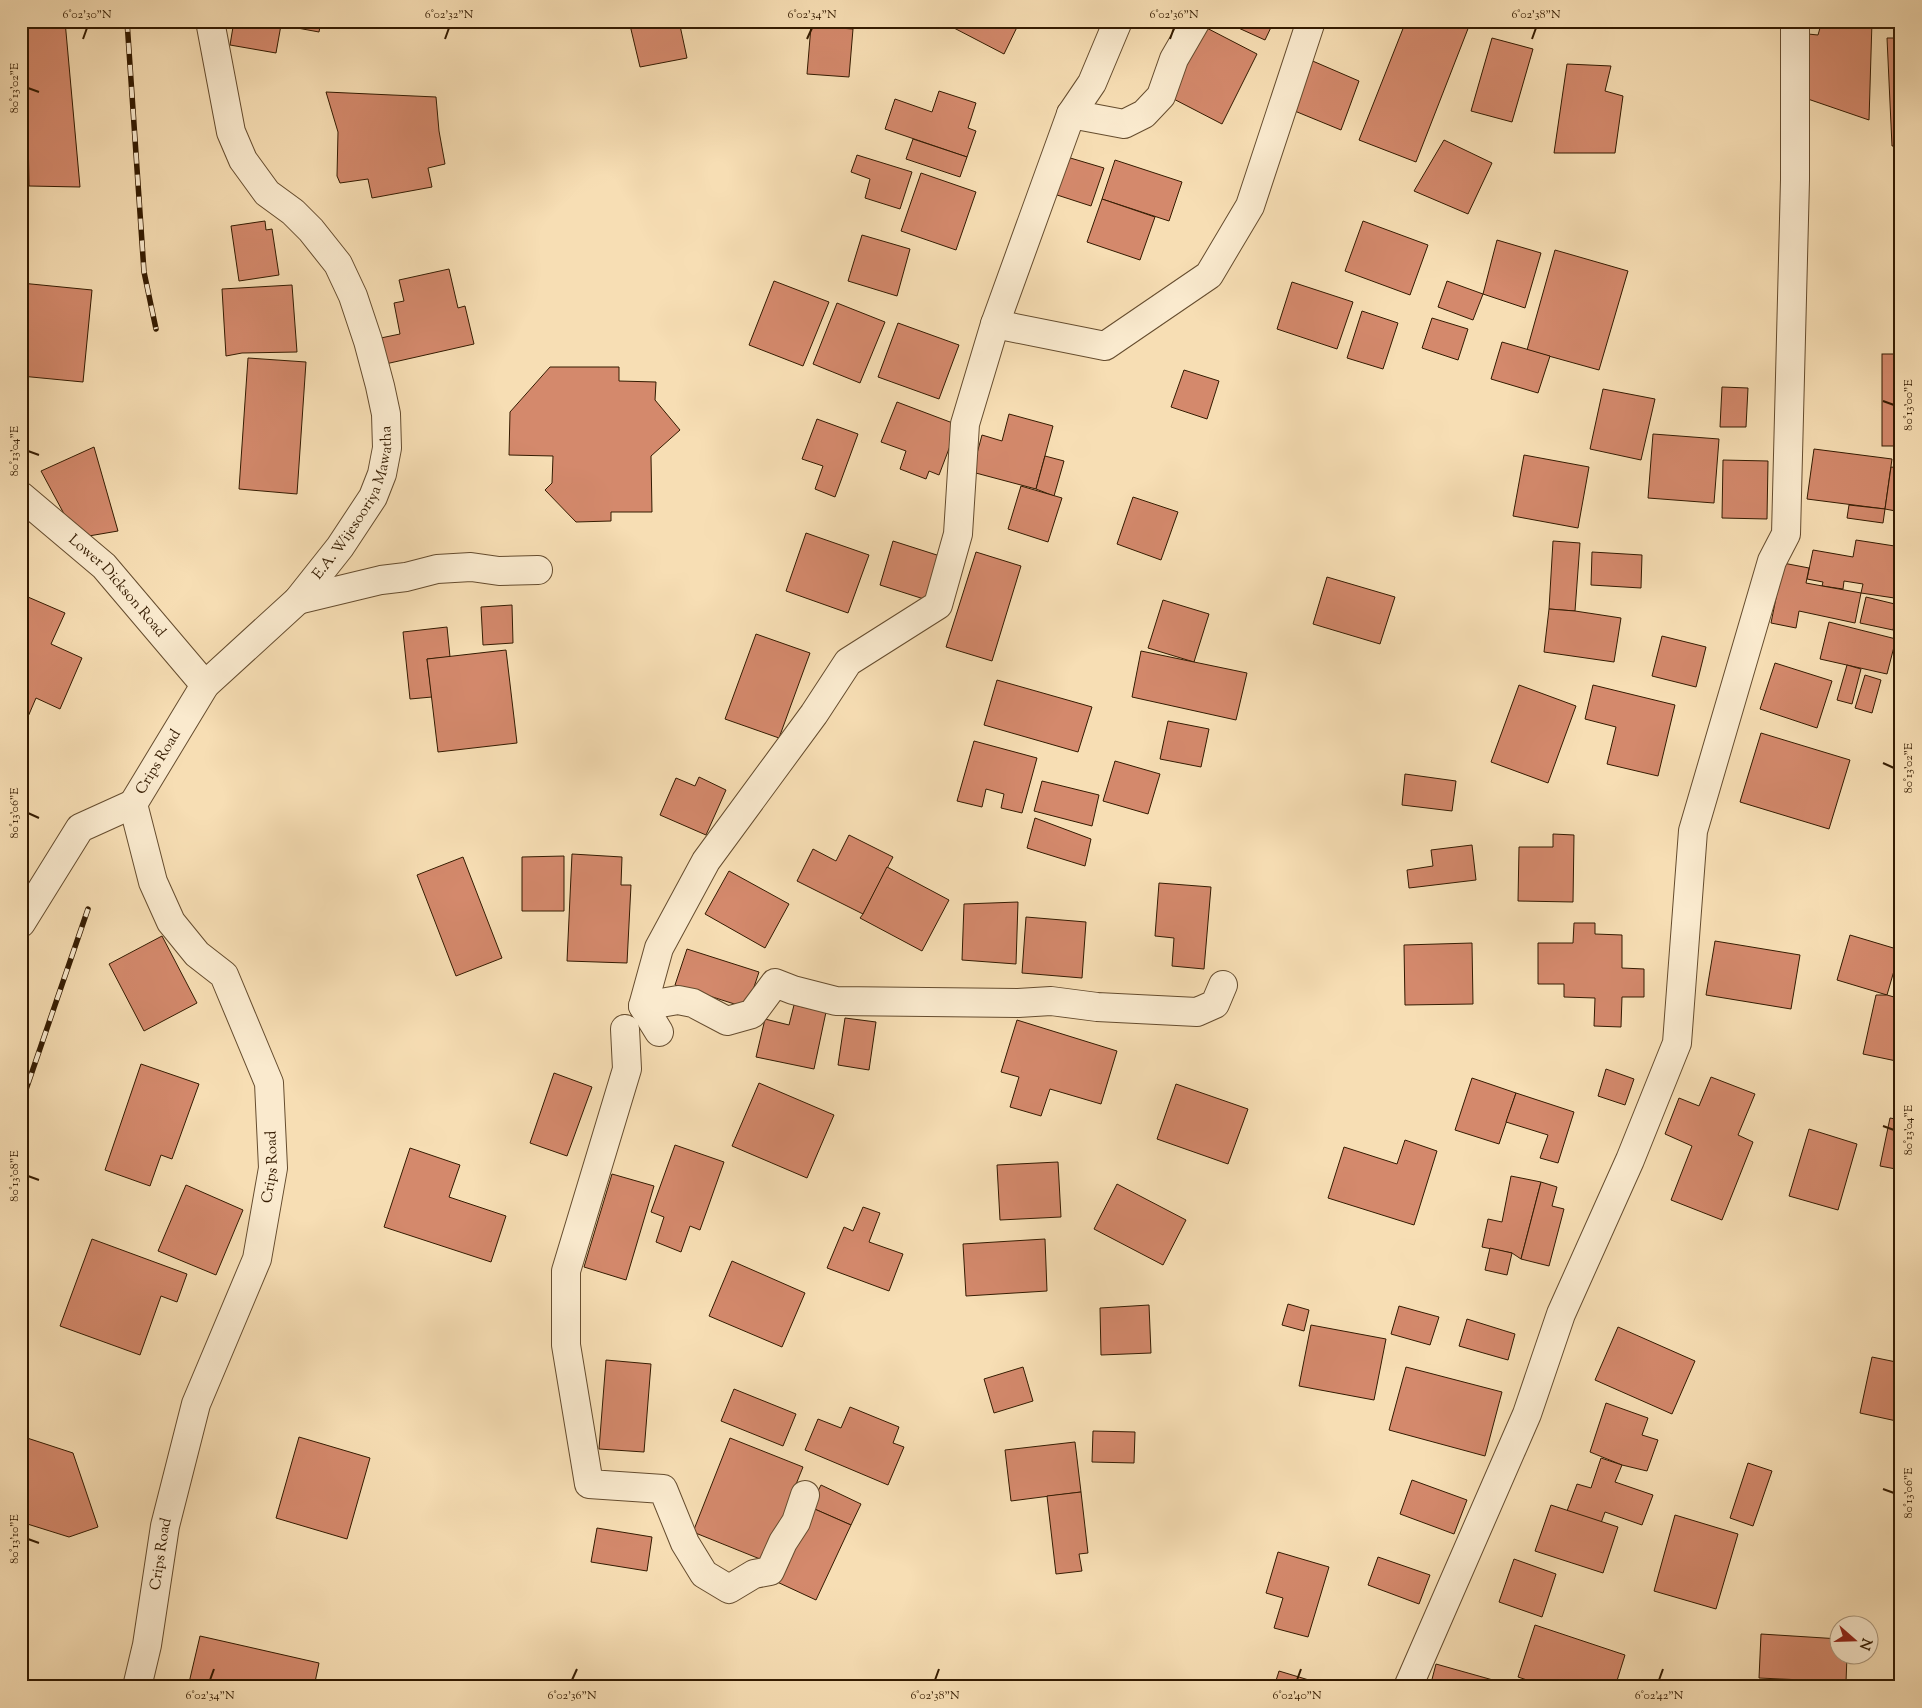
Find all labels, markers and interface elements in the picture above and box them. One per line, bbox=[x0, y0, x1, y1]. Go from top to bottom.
text: 6°02'30"N bbox=[62, 6, 112, 24]
text: 6°02'32"N bbox=[425, 6, 474, 24]
text: 6°02'34"N bbox=[787, 6, 837, 24]
text: 6°02'36"N bbox=[1149, 6, 1199, 24]
text: 6°02'38"N bbox=[1511, 6, 1561, 24]
text: 80°13'02"E bbox=[6, 62, 24, 113]
text: 80°13'00"E bbox=[1900, 379, 1918, 431]
text: 80°13'04"E bbox=[6, 425, 24, 476]
street label: E.A. Wijesooriya Mawatha bbox=[308, 425, 398, 584]
street label: Lower Dickson Road bbox=[64, 530, 171, 642]
street label: Crips Road bbox=[130, 725, 186, 799]
text: 80°13'02"E bbox=[1900, 742, 1918, 793]
text: 80°13'06"E bbox=[6, 787, 24, 839]
text: 80°13'04"E bbox=[1900, 1104, 1918, 1155]
street label: Crips Road bbox=[256, 1130, 283, 1205]
text: 80°13'08"E bbox=[6, 1150, 24, 1202]
text: 80°13'06"E bbox=[1900, 1467, 1918, 1519]
text: 80°13'10"E bbox=[6, 1513, 24, 1564]
street label: Crips Road bbox=[145, 1515, 177, 1592]
north arrow bbox=[1830, 1616, 1880, 1666]
text: N bbox=[1853, 1635, 1876, 1652]
text: 6°02'34"N bbox=[185, 1687, 235, 1705]
text: 6°02'36"N bbox=[547, 1687, 597, 1705]
text: 6°02'38"N bbox=[910, 1687, 960, 1705]
text: 6°02'40"N bbox=[1272, 1687, 1322, 1705]
text: 6°02'42"N bbox=[1635, 1687, 1684, 1705]

